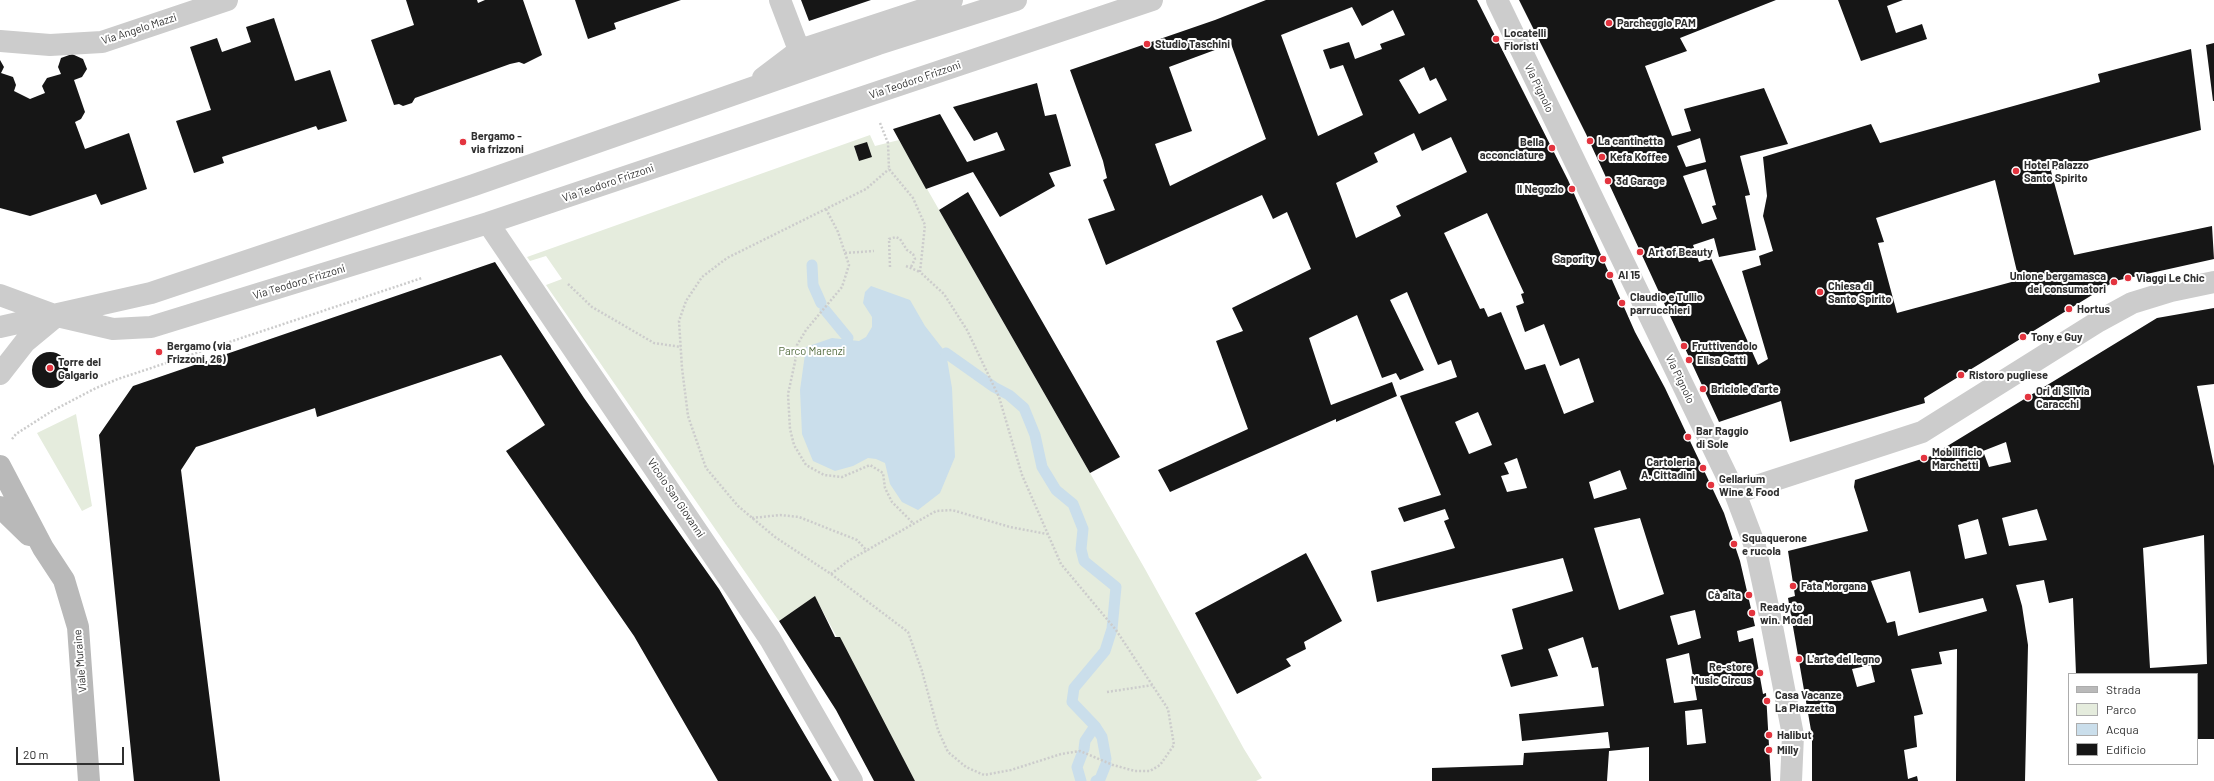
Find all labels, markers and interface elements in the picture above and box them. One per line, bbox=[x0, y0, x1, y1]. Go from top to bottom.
street label: Via Angelo Mazzi bbox=[100, 11, 178, 47]
place label: Parcheggio PAM bbox=[1617, 16, 1696, 30]
marker: Parcheggio PAM bbox=[1604, 18, 1614, 28]
place label: Locatelli Fioristi bbox=[1504, 26, 1546, 52]
marker: Locatelli Fioristi bbox=[1491, 34, 1501, 44]
place label: Studio Taschini bbox=[1155, 37, 1230, 51]
marker: Studio Taschini bbox=[1142, 39, 1152, 49]
street label: Via Teodoro Frizzoni bbox=[867, 58, 963, 102]
street label: Via Pignolo bbox=[1522, 61, 1556, 115]
place label: Bergamo - via frizzoni bbox=[471, 129, 524, 155]
place label: La cantinetta bbox=[1598, 134, 1663, 148]
place label: Bella acconciature bbox=[1480, 135, 1544, 161]
marker: La cantinetta bbox=[1585, 136, 1595, 146]
marker: Bergamo - via frizzoni bbox=[458, 137, 468, 147]
marker: Bella acconciature bbox=[1547, 143, 1557, 153]
place label: Kefa Koffee bbox=[1610, 150, 1667, 164]
marker: Kefa Koffee bbox=[1597, 152, 1607, 162]
place label: Hotel Palazzo Santo Spirito bbox=[2024, 158, 2089, 184]
street label: Via Teodoro Frizzoni bbox=[560, 161, 656, 205]
marker: Hotel Palazzo Santo Spirito bbox=[2011, 166, 2021, 176]
place label: 3d Garage bbox=[1616, 174, 1665, 188]
marker: 3d Garage bbox=[1603, 176, 1613, 186]
place label: Il Negozio bbox=[1517, 182, 1564, 196]
marker: Il Negozio bbox=[1567, 184, 1577, 194]
place label: Art of Beauty bbox=[1648, 245, 1713, 259]
marker: Art of Beauty bbox=[1635, 247, 1645, 257]
place label: Sapority bbox=[1554, 252, 1595, 266]
marker: Sapority bbox=[1598, 254, 1608, 264]
street label: Via Teodoro Frizzoni bbox=[251, 262, 347, 302]
place label: Al 15 bbox=[1618, 268, 1640, 282]
place label: Unione bergamasca dei consumatori bbox=[2010, 269, 2106, 295]
marker: Al 15 bbox=[1605, 270, 1615, 280]
place label: Viaggi Le Chic bbox=[2136, 271, 2205, 285]
marker: Viaggi Le Chic bbox=[2123, 273, 2133, 283]
marker: Unione bergamasca dei consumatori bbox=[2109, 277, 2119, 287]
place label: Chiesa di Santo Spirito bbox=[1828, 279, 1892, 305]
marker: Chiesa di Santo Spirito bbox=[1815, 287, 1825, 297]
place label: Claudio e Tullio parrucchieri bbox=[1630, 290, 1703, 316]
marker: Claudio e Tullio parrucchieri bbox=[1617, 298, 1627, 308]
place label: Hortus bbox=[2077, 302, 2110, 316]
marker: Hortus bbox=[2064, 304, 2074, 314]
place label: Tony e Guy bbox=[2031, 330, 2083, 344]
marker: Tony e Guy bbox=[2018, 332, 2028, 342]
place label: Bergamo (via Frizzoni, 26) bbox=[167, 339, 231, 365]
place label: Fruttivendolo bbox=[1692, 339, 1758, 353]
marker: Fruttivendolo bbox=[1679, 341, 1689, 351]
park label: Parco Marenzi bbox=[779, 344, 845, 358]
marker: Bergamo (via Frizzoni, 26) bbox=[154, 347, 164, 357]
street label: Via Pignolo bbox=[1663, 352, 1697, 406]
place label: Elisa Gatti bbox=[1697, 353, 1746, 367]
place label: Torre del Galgario bbox=[58, 355, 101, 381]
marker: Elisa Gatti bbox=[1684, 355, 1694, 365]
marker: Torre del Galgario bbox=[45, 363, 55, 373]
place label: Ristoro pugliese bbox=[1969, 368, 2048, 382]
marker: Ristoro pugliese bbox=[1956, 370, 1966, 380]
place label: Briciole d'arte bbox=[1711, 382, 1779, 396]
marker: Briciole d'arte bbox=[1698, 384, 1708, 394]
place label: Ori di Silvia Caracchi bbox=[2036, 384, 2090, 410]
marker: Ori di Silvia Caracchi bbox=[2023, 392, 2033, 402]
place label: Bar Raggio di Sole bbox=[1696, 424, 1749, 450]
marker: Bar Raggio di Sole bbox=[1683, 432, 1693, 442]
place label: Mobilificio Marchetti bbox=[1932, 445, 1982, 471]
marker: Mobilificio Marchetti bbox=[1919, 453, 1929, 463]
place label: Cartoleria A. Cittadini bbox=[1641, 455, 1695, 481]
street label: Vicolo San Giovanni bbox=[645, 456, 707, 540]
marker: Cartoleria A. Cittadini bbox=[1698, 463, 1708, 473]
place label: Gellarium Wine & Food bbox=[1719, 472, 1780, 498]
marker: Gellarium Wine & Food bbox=[1706, 480, 1716, 490]
place label: Squaquerone e rucola bbox=[1742, 531, 1807, 557]
marker: Squaquerone e rucola bbox=[1729, 539, 1739, 549]
place label: Fata Morgana bbox=[1801, 579, 1866, 593]
marker: Fata Morgana bbox=[1788, 581, 1798, 591]
place label: Cà alta bbox=[1708, 588, 1741, 602]
marker: Cà alta bbox=[1744, 590, 1754, 600]
place label: Ready to win. Model bbox=[1760, 600, 1811, 626]
marker: Ready to win. Model bbox=[1747, 608, 1757, 618]
street label: Viale Muraine bbox=[71, 629, 89, 693]
place label: L'arte del legno bbox=[1807, 652, 1880, 666]
marker: L'arte del legno bbox=[1794, 654, 1804, 664]
place label: Re-store Music Circus bbox=[1691, 660, 1752, 686]
marker: Re-store Music Circus bbox=[1755, 668, 1765, 678]
legend bbox=[2068, 673, 2198, 765]
text: Strada bbox=[2106, 682, 2141, 696]
place label: Casa Vacanze La Piazzetta bbox=[1775, 688, 1842, 714]
marker: Casa Vacanze La Piazzetta bbox=[1762, 696, 1772, 706]
text: Parco bbox=[2106, 702, 2136, 716]
text: Acqua bbox=[2106, 722, 2139, 736]
place label: Halibut bbox=[1777, 728, 1812, 742]
marker: Halibut bbox=[1764, 730, 1774, 740]
scale bar bbox=[18, 739, 126, 765]
text: Edificio bbox=[2106, 742, 2146, 756]
place label: Milly bbox=[1777, 743, 1799, 757]
marker: Milly bbox=[1764, 745, 1774, 755]
text: 20 m bbox=[23, 747, 49, 761]

